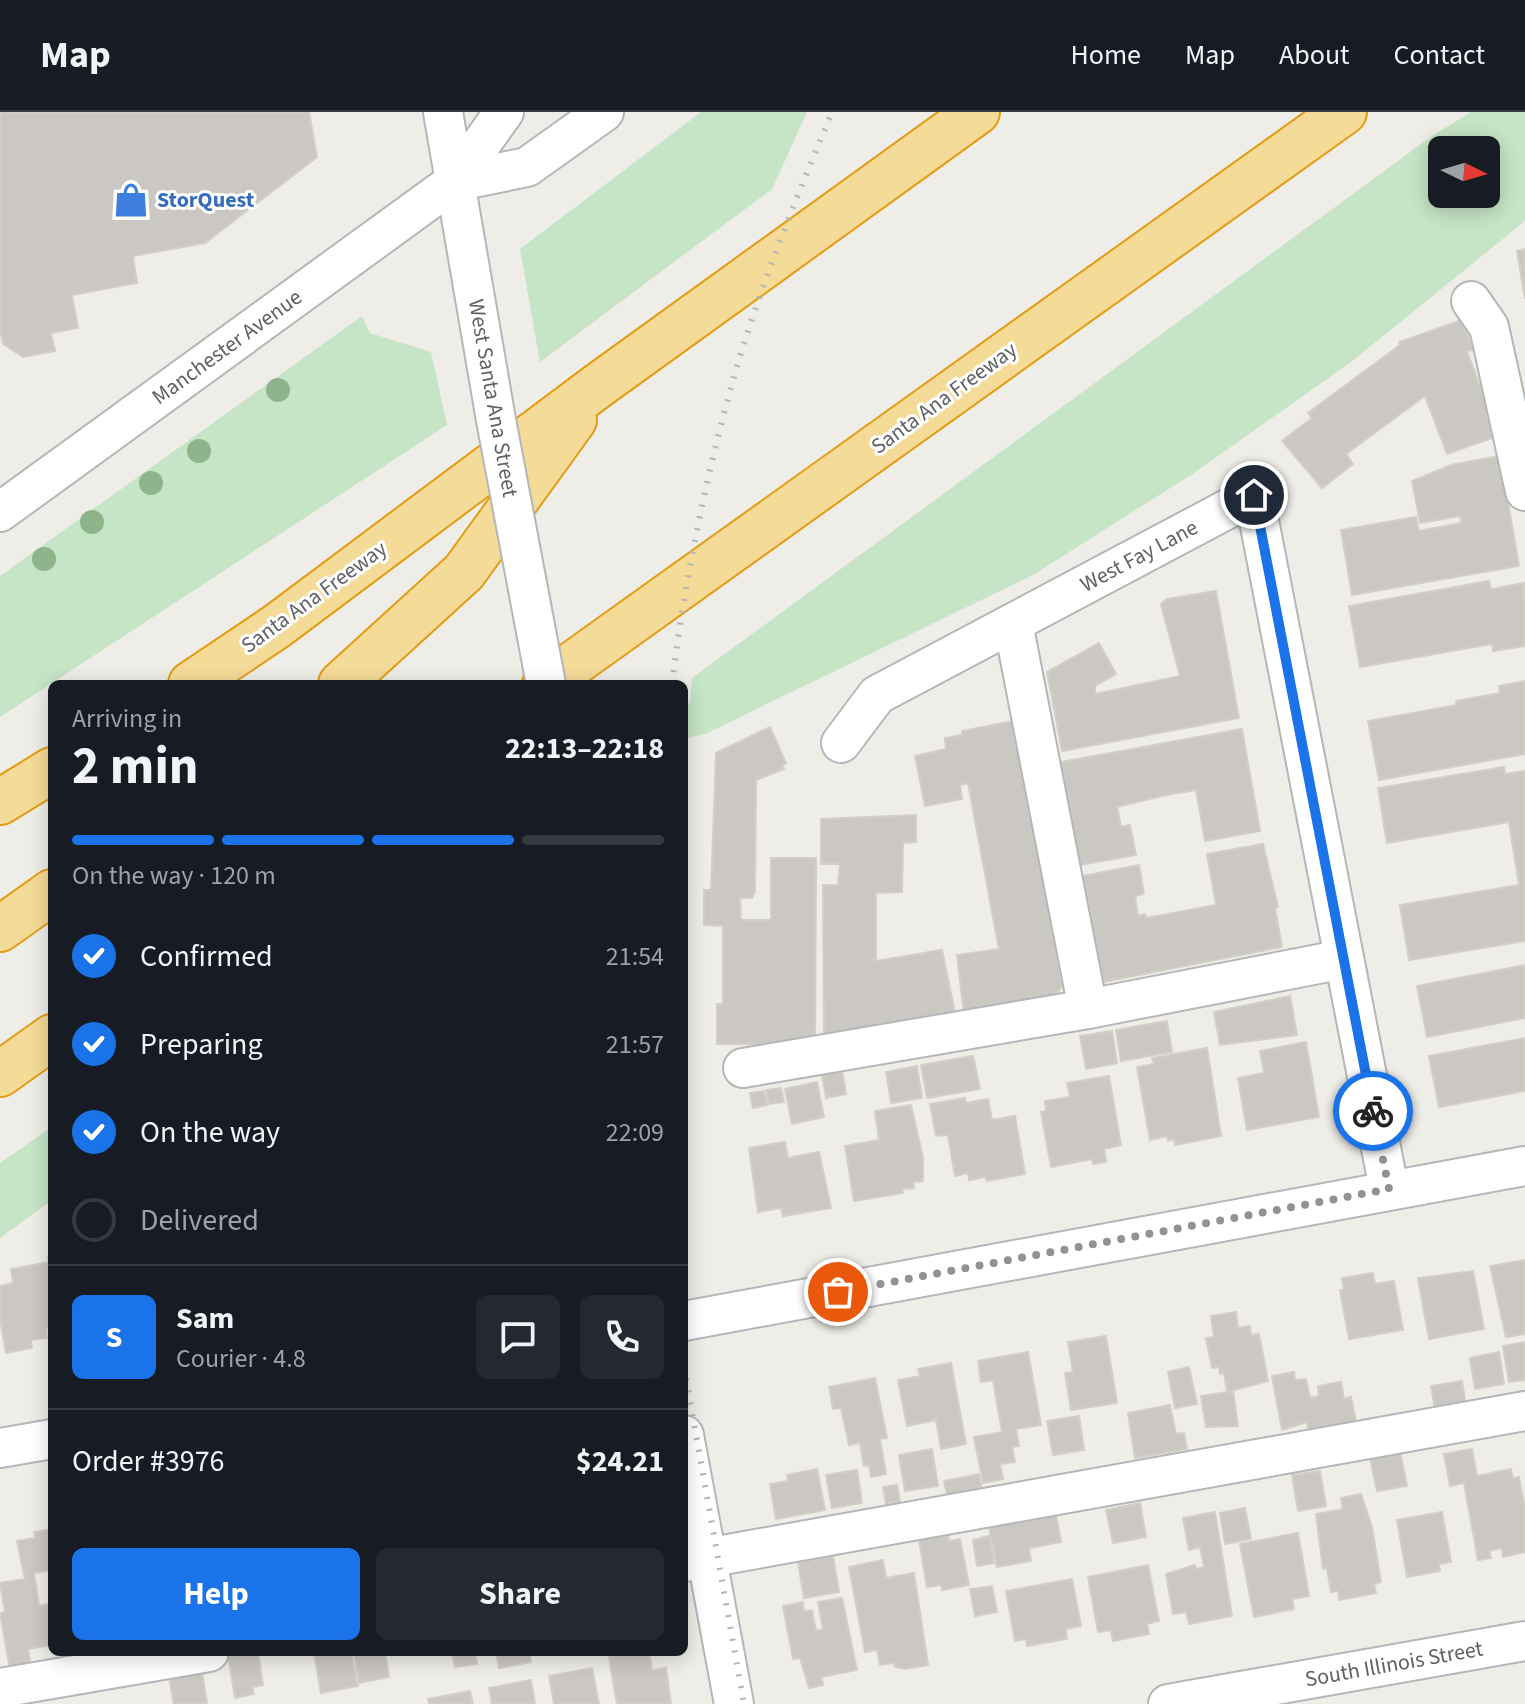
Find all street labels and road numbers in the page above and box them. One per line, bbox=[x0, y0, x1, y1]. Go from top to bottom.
street label: Manchester Avenue bbox=[145, 281, 309, 412]
street label: West Santa Ana Street bbox=[460, 296, 526, 500]
street label: Santa Ana Freeway bbox=[864, 334, 1024, 462]
street label: West Fay Lane bbox=[1074, 511, 1204, 601]
street label: Santa Ana Freeway bbox=[234, 533, 394, 661]
street label: South Illinois Street bbox=[1303, 1633, 1486, 1695]

